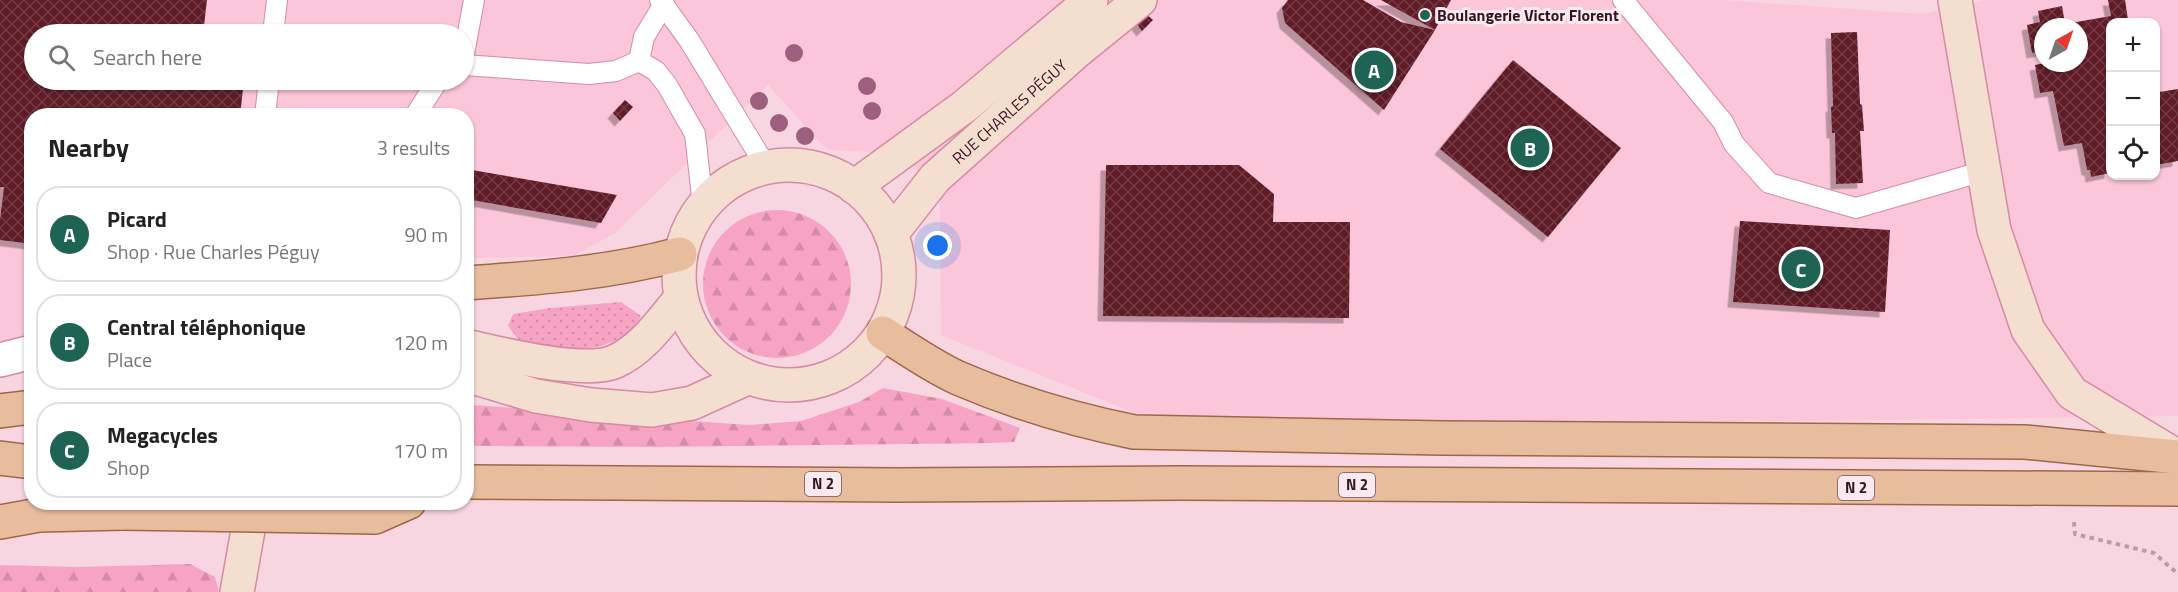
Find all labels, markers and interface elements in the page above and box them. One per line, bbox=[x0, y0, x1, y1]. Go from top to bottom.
place label: Boulangerie Victor Florent bbox=[1437, 3, 1619, 27]
marker: Boulangerie Victor Florent bbox=[1418, 8, 1432, 22]
north arrow bbox=[2034, 18, 2088, 72]
map controls bbox=[2106, 18, 2160, 180]
button: + bbox=[2106, 18, 2160, 72]
search box bbox=[24, 24, 474, 90]
text: Search here bbox=[93, 40, 202, 74]
icon: search bbox=[45, 41, 78, 74]
pin: A bbox=[1354, 48, 1394, 92]
street label: RUE CHARLES PÉGUY bbox=[947, 53, 1073, 170]
button: − bbox=[2106, 72, 2160, 126]
pin: B bbox=[1510, 126, 1550, 170]
button: locate bbox=[2106, 126, 2160, 180]
text: Nearby bbox=[48, 128, 129, 167]
text: 3 results bbox=[377, 132, 450, 163]
text: Picard bbox=[107, 202, 167, 236]
text: A bbox=[63, 219, 76, 250]
text: 90 m bbox=[404, 219, 448, 250]
your location bbox=[923, 231, 952, 260]
text: Shop · Rue Charles Péguy bbox=[107, 236, 320, 267]
pin: C bbox=[1782, 246, 1820, 292]
text: Central téléphonique bbox=[107, 310, 306, 344]
text: B bbox=[63, 327, 76, 358]
text: 120 m bbox=[393, 327, 448, 358]
text: Place bbox=[107, 344, 152, 375]
text: Megacycles bbox=[107, 418, 218, 452]
text: C bbox=[64, 435, 75, 466]
text: 170 m bbox=[393, 435, 448, 466]
text: Shop bbox=[107, 452, 150, 483]
road number: N 2 bbox=[805, 472, 841, 496]
road number: N 2 bbox=[1339, 473, 1375, 497]
road number: N 2 bbox=[1838, 476, 1874, 500]

